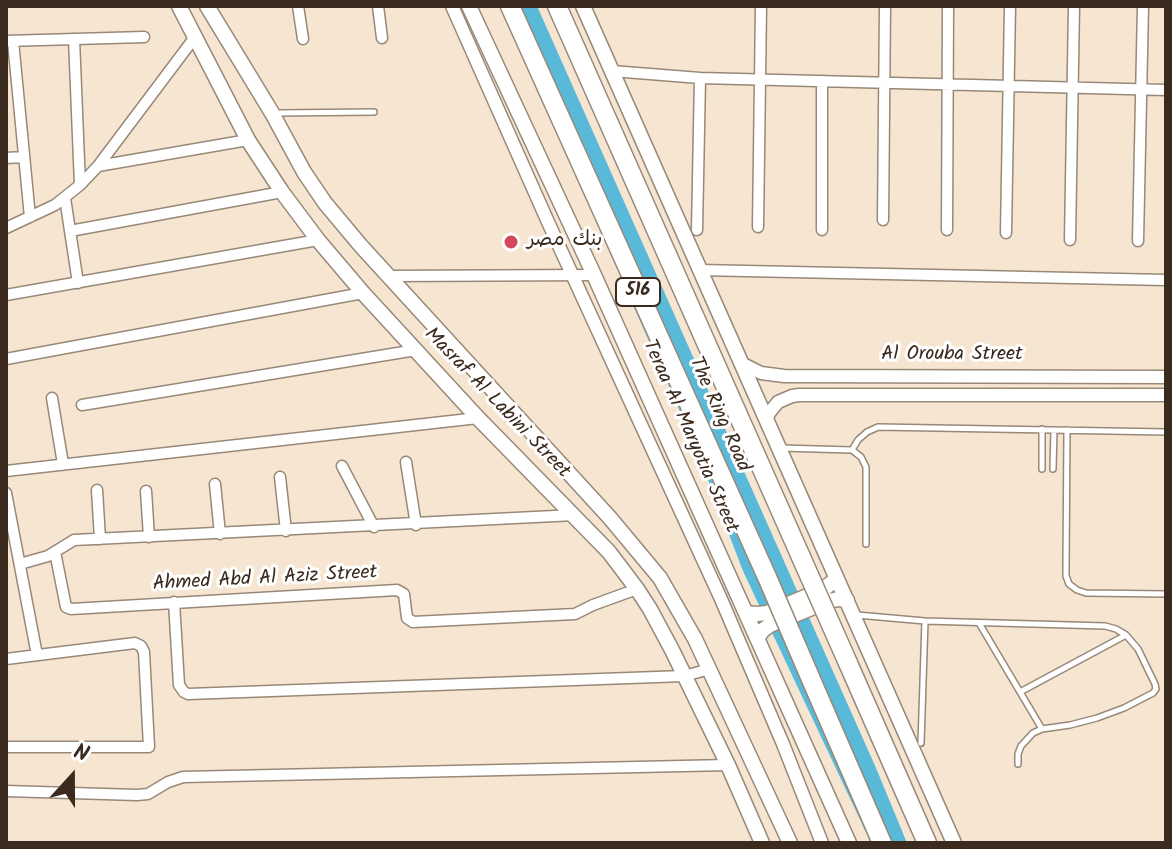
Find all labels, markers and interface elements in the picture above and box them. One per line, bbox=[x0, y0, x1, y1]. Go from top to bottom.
place label: بنك مصر bbox=[527, 230, 602, 254]
marker: بنك مصر bbox=[502, 233, 520, 251]
road number: 516 bbox=[616, 278, 660, 306]
street label: Masraf Al Labini Street bbox=[418, 324, 574, 484]
street label: Teraa Al Maryotia Street bbox=[636, 337, 742, 537]
street label: Al Orouba Street bbox=[881, 344, 1023, 368]
street label: The Ring Road bbox=[682, 354, 754, 476]
street label: Ahmed Abd Al Aziz Street bbox=[152, 562, 378, 598]
text: N bbox=[68, 735, 94, 773]
north arrow bbox=[32, 737, 112, 817]

